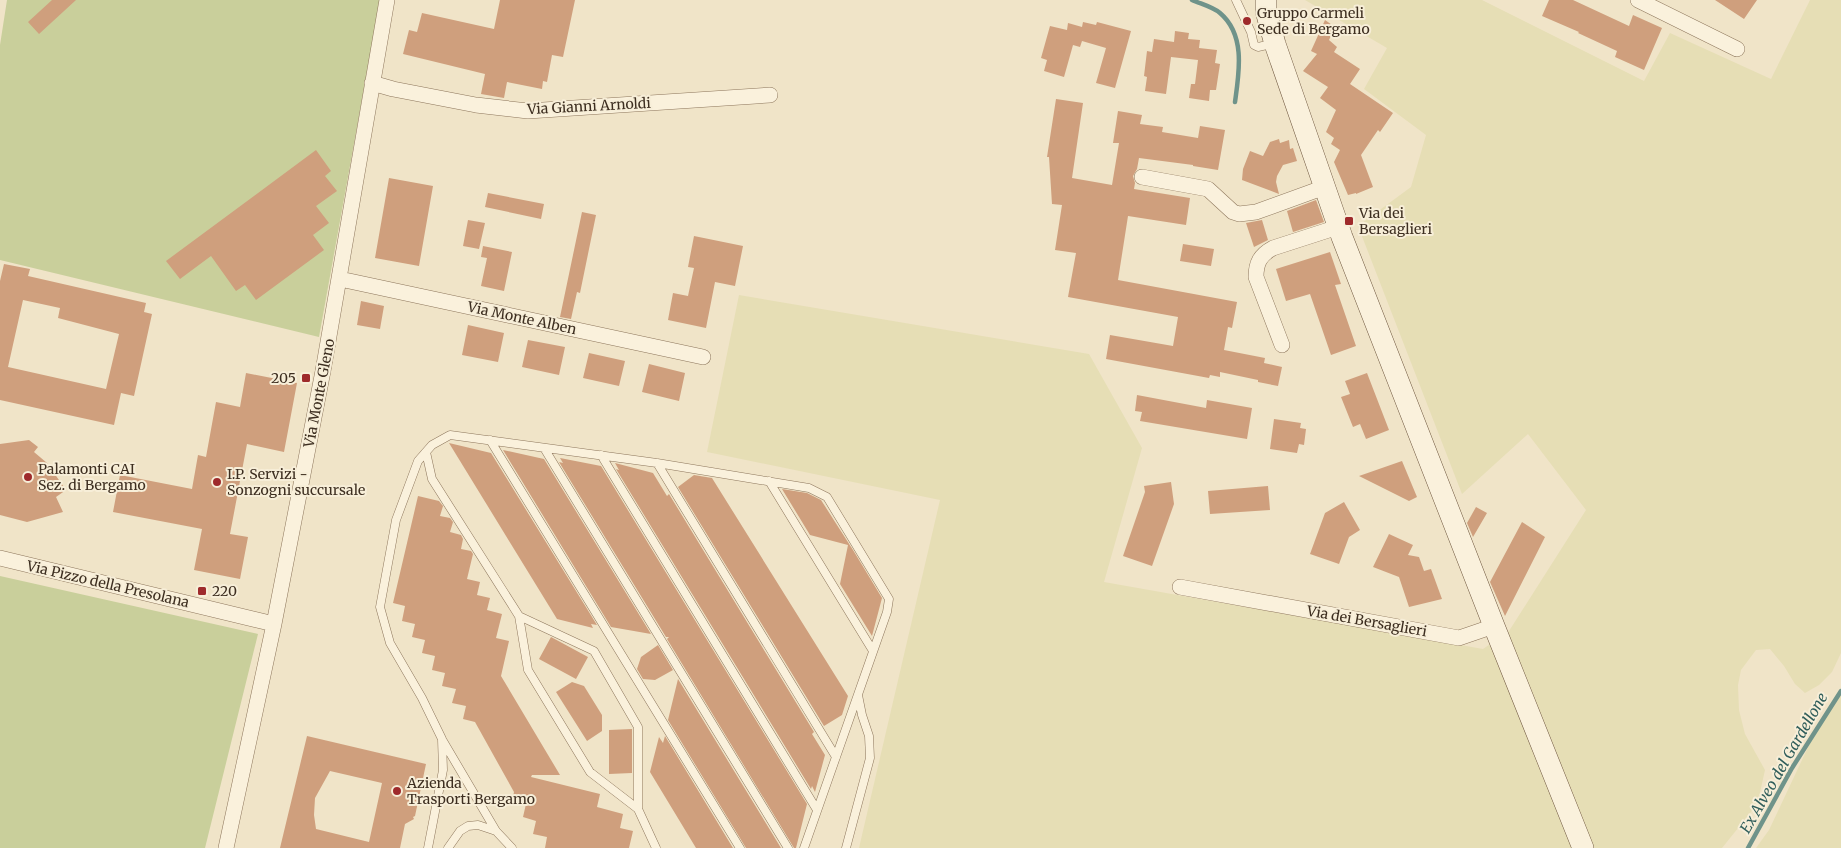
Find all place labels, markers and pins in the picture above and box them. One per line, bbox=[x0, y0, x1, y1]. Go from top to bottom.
place label: Gruppo Carmeli Sede di Bergamo bbox=[1257, 4, 1370, 38]
marker: Gruppo Carmeli Sede di Bergamo bbox=[1241, 15, 1253, 27]
place label: Via dei Bersaglieri bbox=[1358, 204, 1433, 238]
marker: Via dei Bersaglieri bbox=[1343, 215, 1355, 227]
place label: 205 bbox=[271, 369, 296, 387]
marker: 205 bbox=[300, 372, 312, 384]
place label: Palamonti CAI Sez. di Bergamo bbox=[38, 460, 146, 494]
place label: I.P. Servizi - Sonzogni succursale bbox=[227, 465, 365, 499]
marker: Palamonti CAI Sez. di Bergamo bbox=[22, 471, 34, 483]
marker: I.P. Servizi - Sonzogni succursale bbox=[211, 476, 223, 488]
place label: 220 bbox=[212, 582, 237, 600]
marker: 220 bbox=[196, 585, 208, 597]
place label: Azienda Trasporti Bergamo bbox=[406, 774, 535, 808]
marker: Azienda Trasporti Bergamo bbox=[391, 785, 403, 797]

